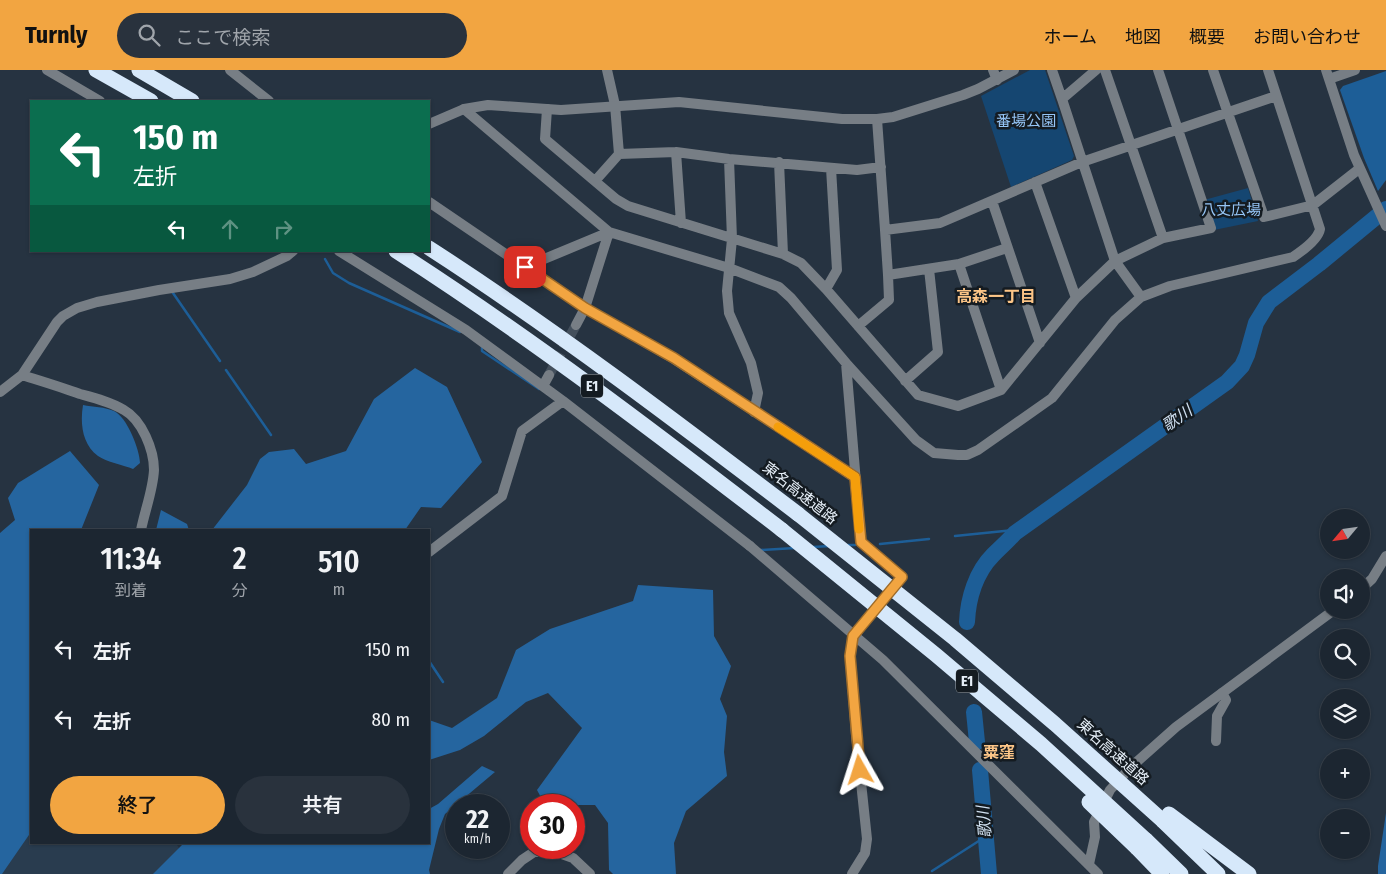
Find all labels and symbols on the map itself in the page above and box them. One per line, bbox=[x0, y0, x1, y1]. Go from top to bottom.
park label: 番場公園 bbox=[996, 112, 1056, 130]
park label: 八丈広場 bbox=[1201, 201, 1261, 219]
pin bbox=[504, 246, 546, 288]
district label: 高森一丁目 bbox=[956, 287, 1036, 306]
road number: E1 bbox=[581, 374, 603, 398]
water label: 歌川 bbox=[1158, 400, 1197, 435]
street label: 東名高速道路 bbox=[759, 458, 841, 528]
north arrow bbox=[1320, 509, 1370, 559]
road number: E1 bbox=[956, 670, 978, 692]
street label: 東名高速道路 bbox=[1074, 715, 1152, 789]
position arrow bbox=[833, 743, 885, 795]
district label: 粟窪 bbox=[983, 743, 1015, 762]
speed limit sign: 30 bbox=[520, 794, 585, 859]
water label: 歌川 bbox=[973, 803, 995, 839]

